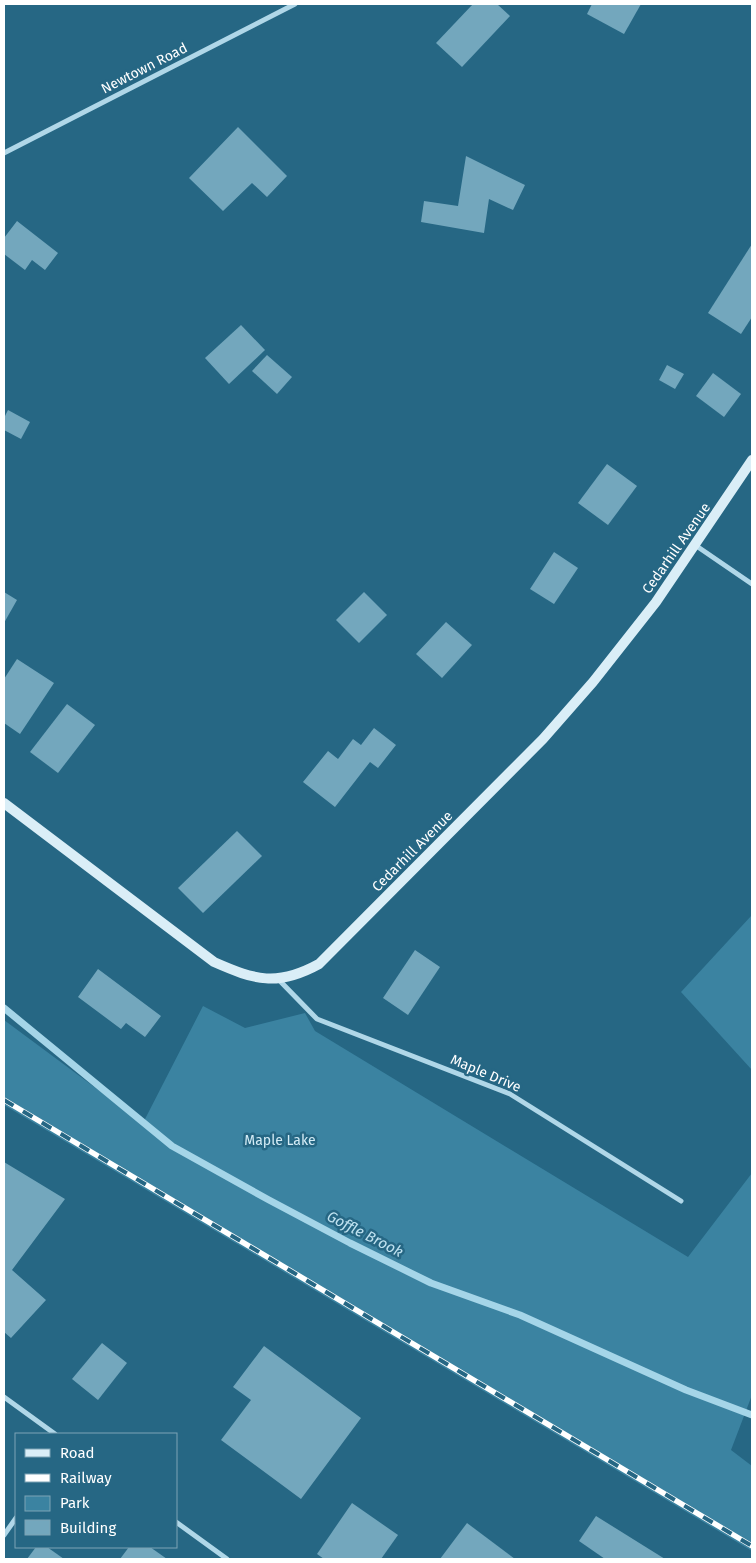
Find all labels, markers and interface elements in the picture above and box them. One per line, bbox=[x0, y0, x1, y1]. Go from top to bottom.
street label: Newtown Road bbox=[98, 39, 190, 97]
street label: Cedarhill Avenue bbox=[639, 500, 714, 597]
street label: Cedarhill Avenue bbox=[368, 807, 456, 895]
street label: Maple Drive bbox=[448, 1051, 524, 1096]
park label: Maple Lake bbox=[244, 1132, 316, 1149]
water label: Goffle Brook bbox=[324, 1207, 406, 1261]
legend bbox=[15, 1433, 178, 1548]
text: Road bbox=[60, 1444, 95, 1462]
text: Railway bbox=[60, 1469, 112, 1487]
text: Park bbox=[60, 1494, 90, 1512]
text: Building bbox=[60, 1519, 116, 1537]

